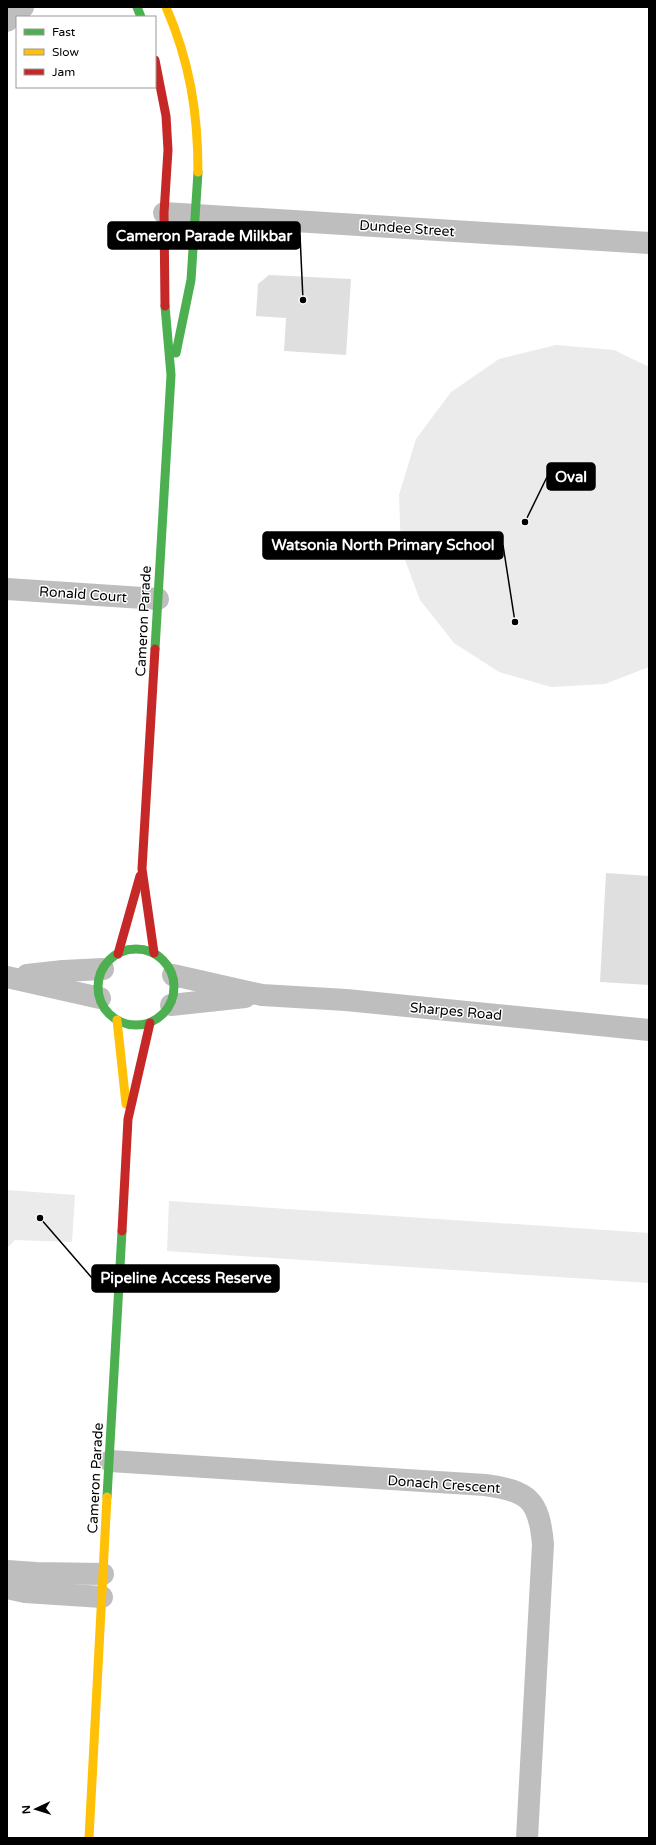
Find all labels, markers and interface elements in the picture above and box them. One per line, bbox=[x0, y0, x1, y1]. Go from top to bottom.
legend bbox=[16, 16, 156, 88]
text: Fast bbox=[52, 25, 76, 39]
text: Slow bbox=[52, 45, 79, 59]
text: Jam bbox=[52, 65, 75, 79]
street label: Dundee Street bbox=[359, 217, 456, 240]
callout: Cameron Parade Milkbar bbox=[108, 222, 300, 249]
text: Cameron Parade Milkbar bbox=[116, 227, 293, 245]
callout: Oval bbox=[547, 463, 595, 490]
text: Oval bbox=[555, 468, 587, 486]
callout: Watsonia North Primary School bbox=[263, 532, 503, 559]
text: Watsonia North Primary School bbox=[271, 536, 495, 555]
street label: Cameron Parade bbox=[132, 565, 155, 677]
street label: Ronald Court bbox=[38, 583, 128, 606]
street label: Sharpes Road bbox=[409, 999, 503, 1024]
callout: Pipeline Access Reserve bbox=[92, 1265, 279, 1292]
text: Pipeline Access Reserve bbox=[100, 1269, 272, 1288]
street label: Cameron Parade bbox=[84, 1422, 107, 1534]
street label: Donach Crescent bbox=[387, 1472, 502, 1497]
north arrow bbox=[16, 1789, 56, 1829]
text: N bbox=[20, 1805, 33, 1815]

